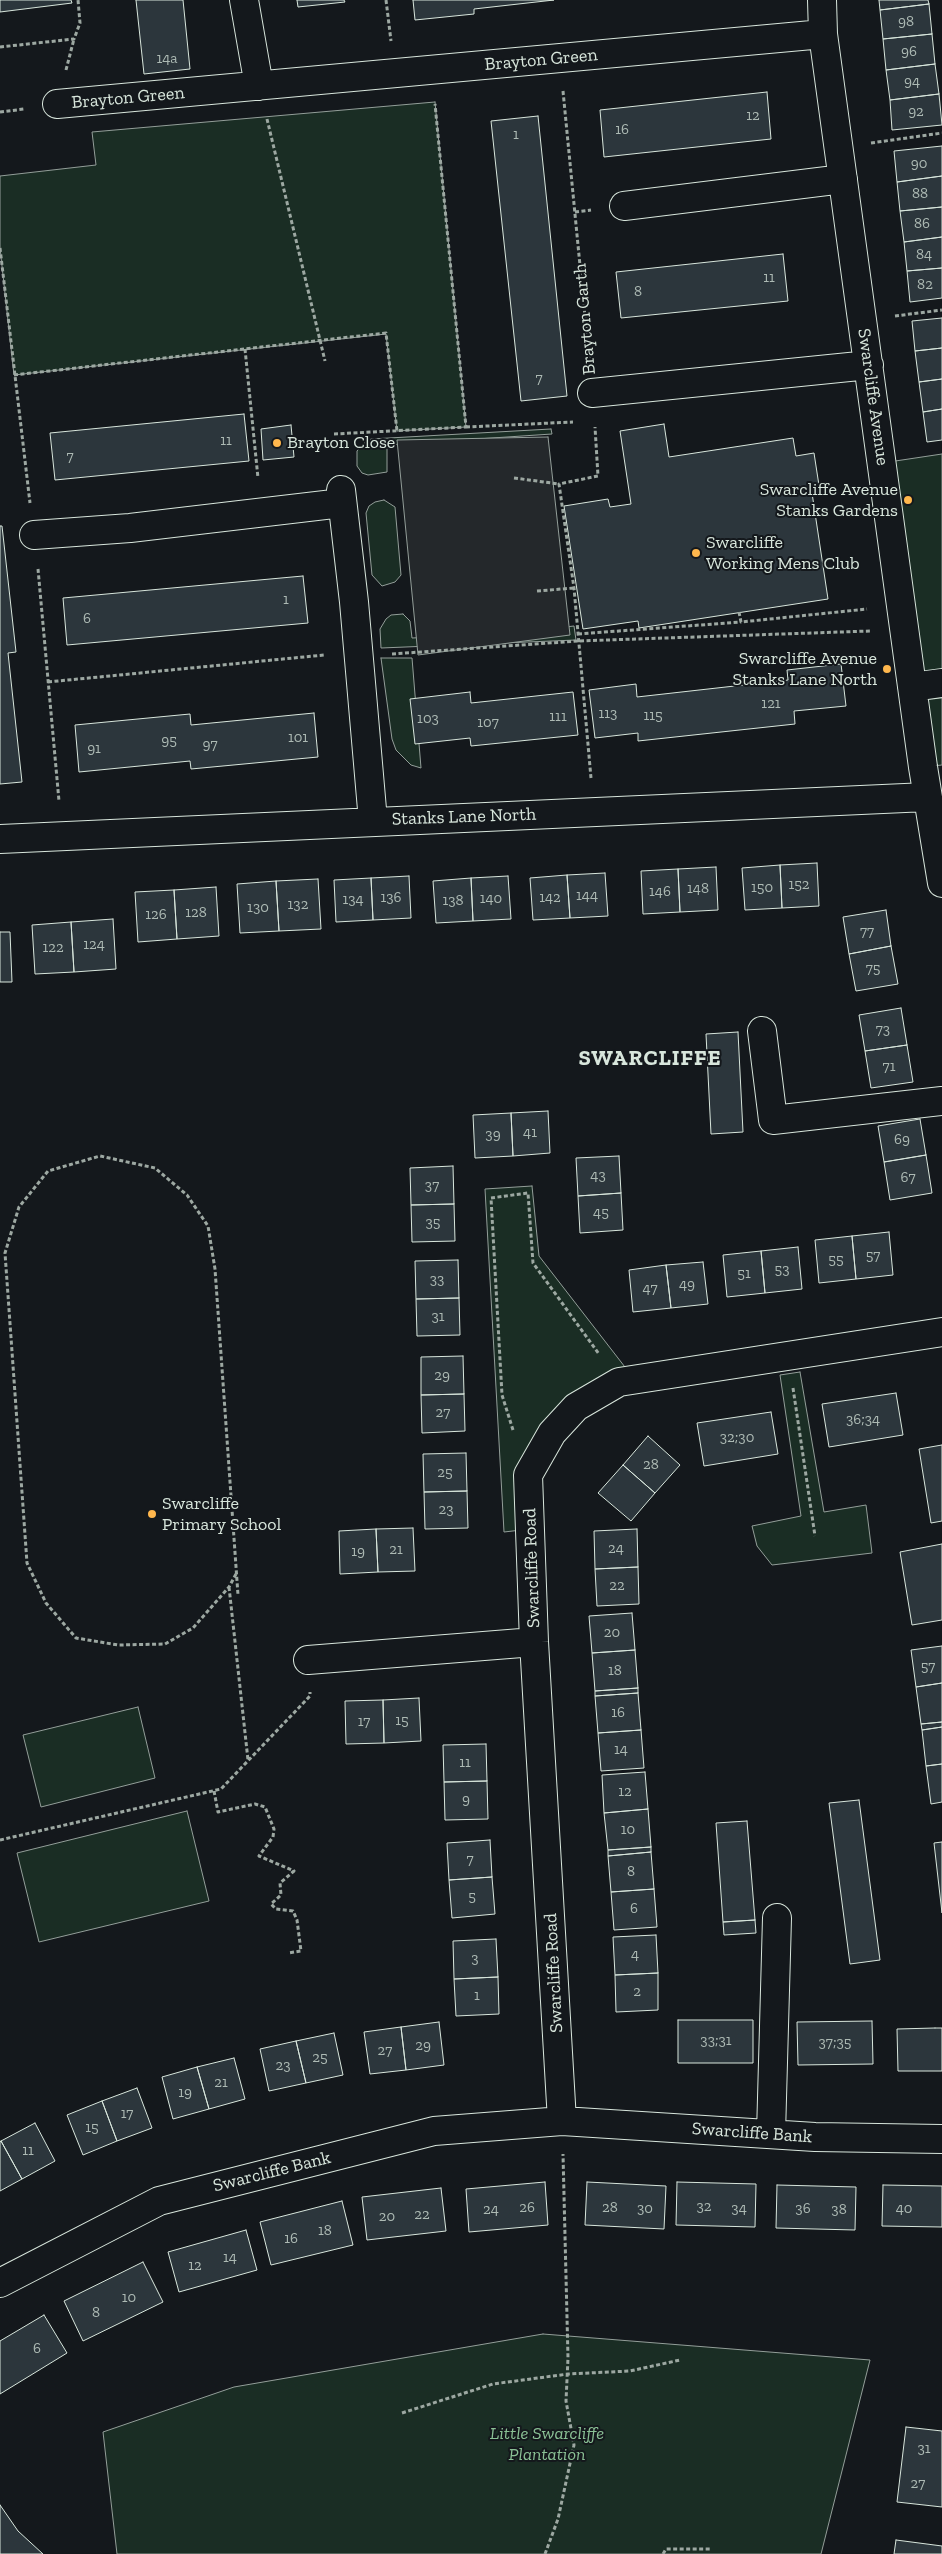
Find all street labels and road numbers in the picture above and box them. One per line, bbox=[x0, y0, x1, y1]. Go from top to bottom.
street label: Brayton Green bbox=[484, 44, 598, 76]
street label: Brayton Green bbox=[71, 82, 185, 114]
street label: Brayton Garth bbox=[569, 262, 601, 376]
street label: Swarcliffe Avenue bbox=[853, 327, 893, 467]
street label: Stanks Lane North bbox=[391, 804, 537, 830]
street label: Swarcliffe Road bbox=[519, 1508, 545, 1628]
street label: Swarcliffe Road bbox=[540, 1913, 568, 2033]
street label: Swarcliffe Bank bbox=[691, 2118, 813, 2148]
street label: Swarcliffe Bank bbox=[211, 2147, 333, 2197]

